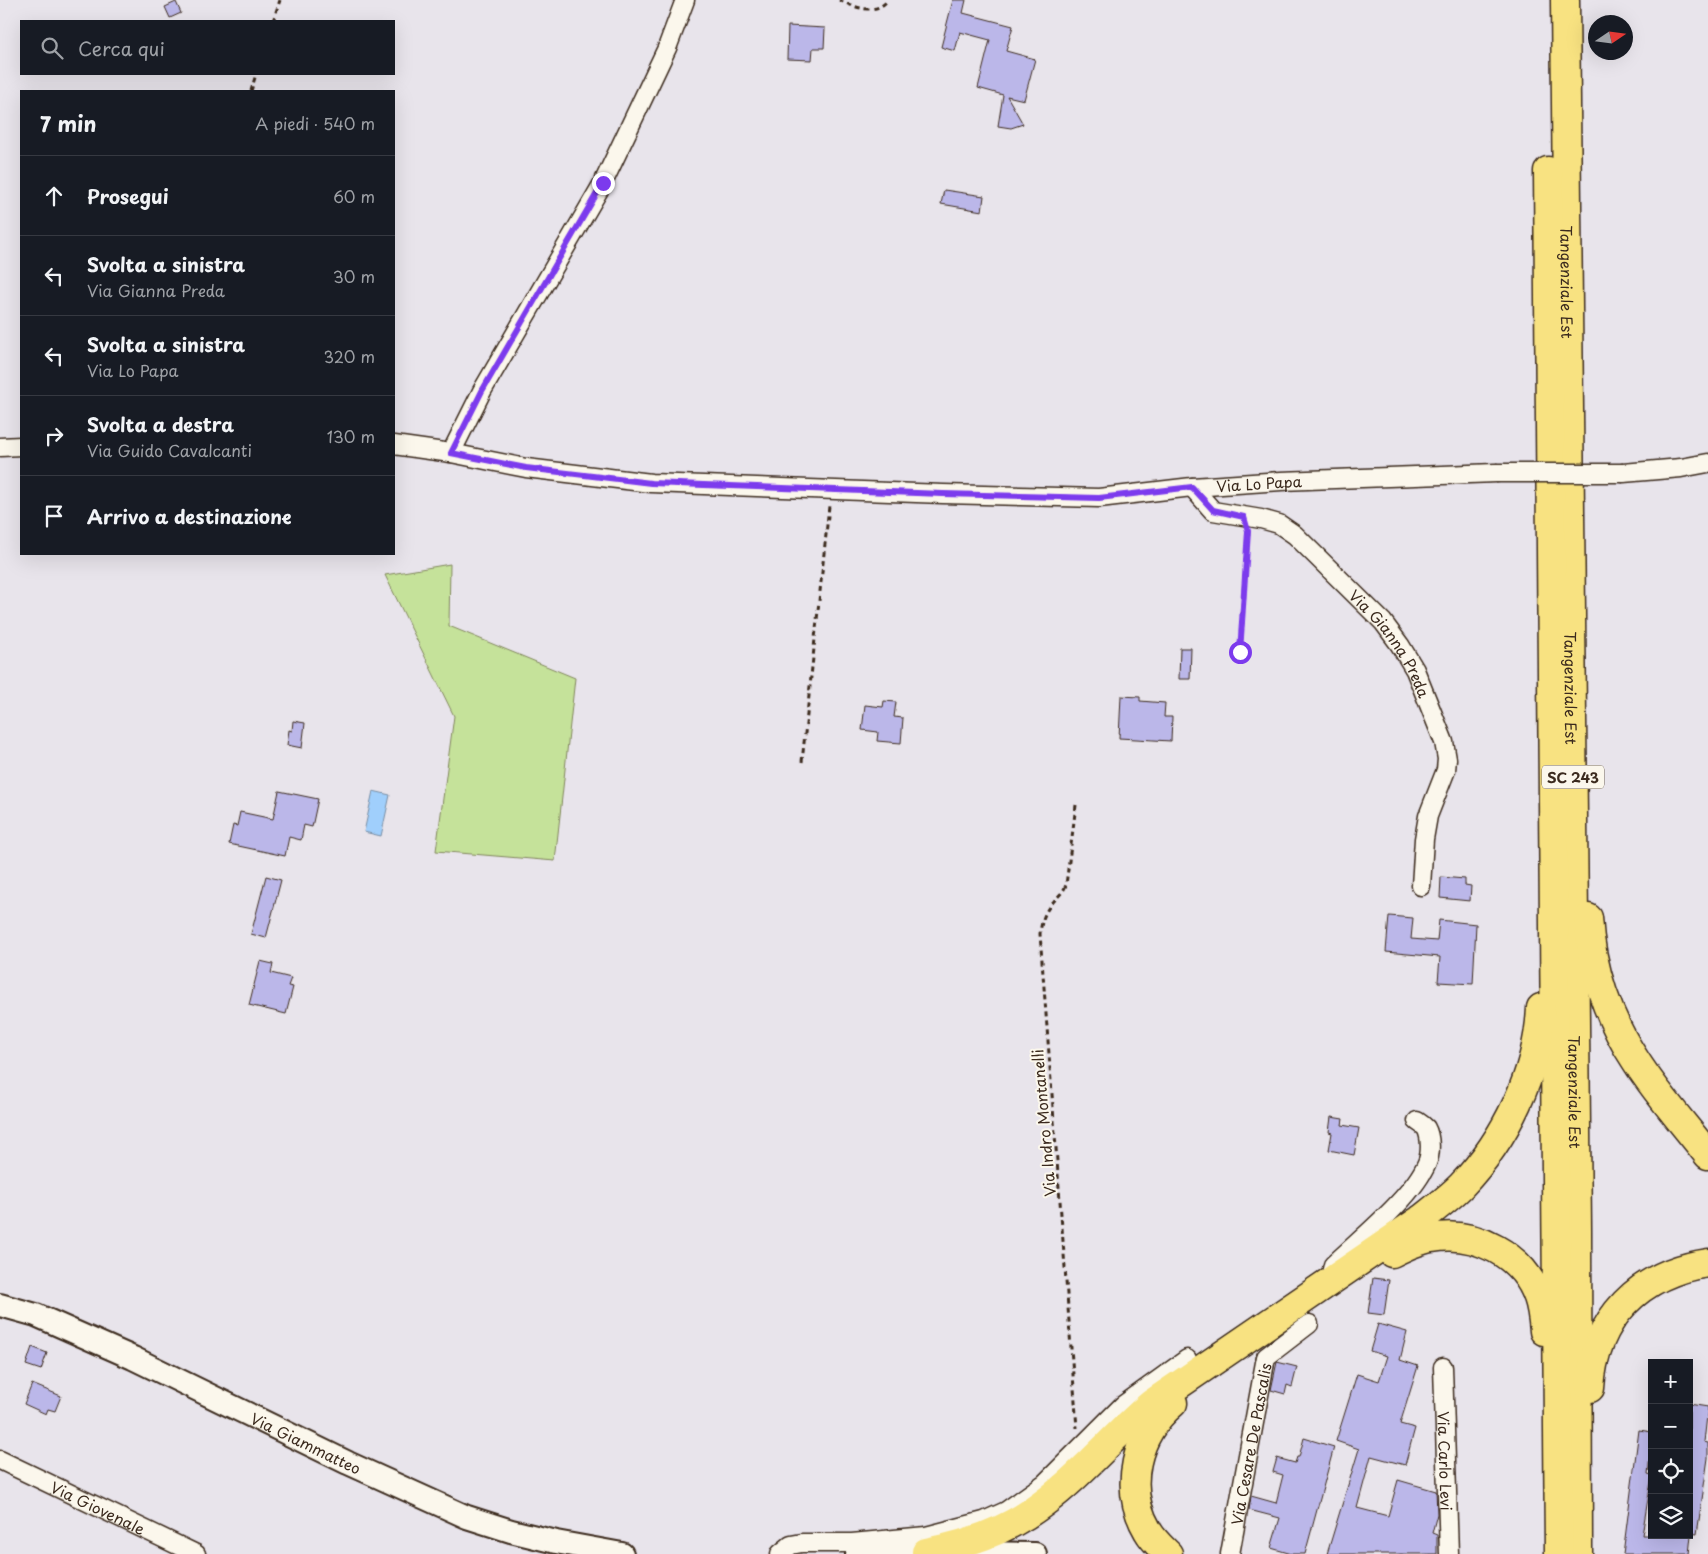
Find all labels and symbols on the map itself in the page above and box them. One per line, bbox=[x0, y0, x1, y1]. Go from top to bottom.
north arrow bbox=[1588, 15, 1633, 60]
route end bbox=[592, 172, 615, 195]
street label: Tangenziale Est bbox=[1556, 225, 1580, 339]
street label: Via Lo Papa bbox=[1215, 469, 1303, 497]
street label: Via Gianna Preda bbox=[1344, 584, 1437, 701]
street label: Tangenziale Est bbox=[1560, 631, 1584, 745]
route start bbox=[1229, 641, 1252, 664]
road number: SC 243 bbox=[1542, 766, 1604, 789]
street label: Tangenziale Est bbox=[1564, 1035, 1588, 1149]
street label: Via Indro Montanelli bbox=[1025, 1048, 1061, 1198]
street label: Via Cesare De Pascalis bbox=[1224, 1361, 1276, 1527]
street label: Via Giammatteo bbox=[247, 1406, 365, 1479]
street label: Via Carlo Levi bbox=[1433, 1411, 1459, 1511]
street label: Via Giovenale bbox=[47, 1475, 149, 1540]

